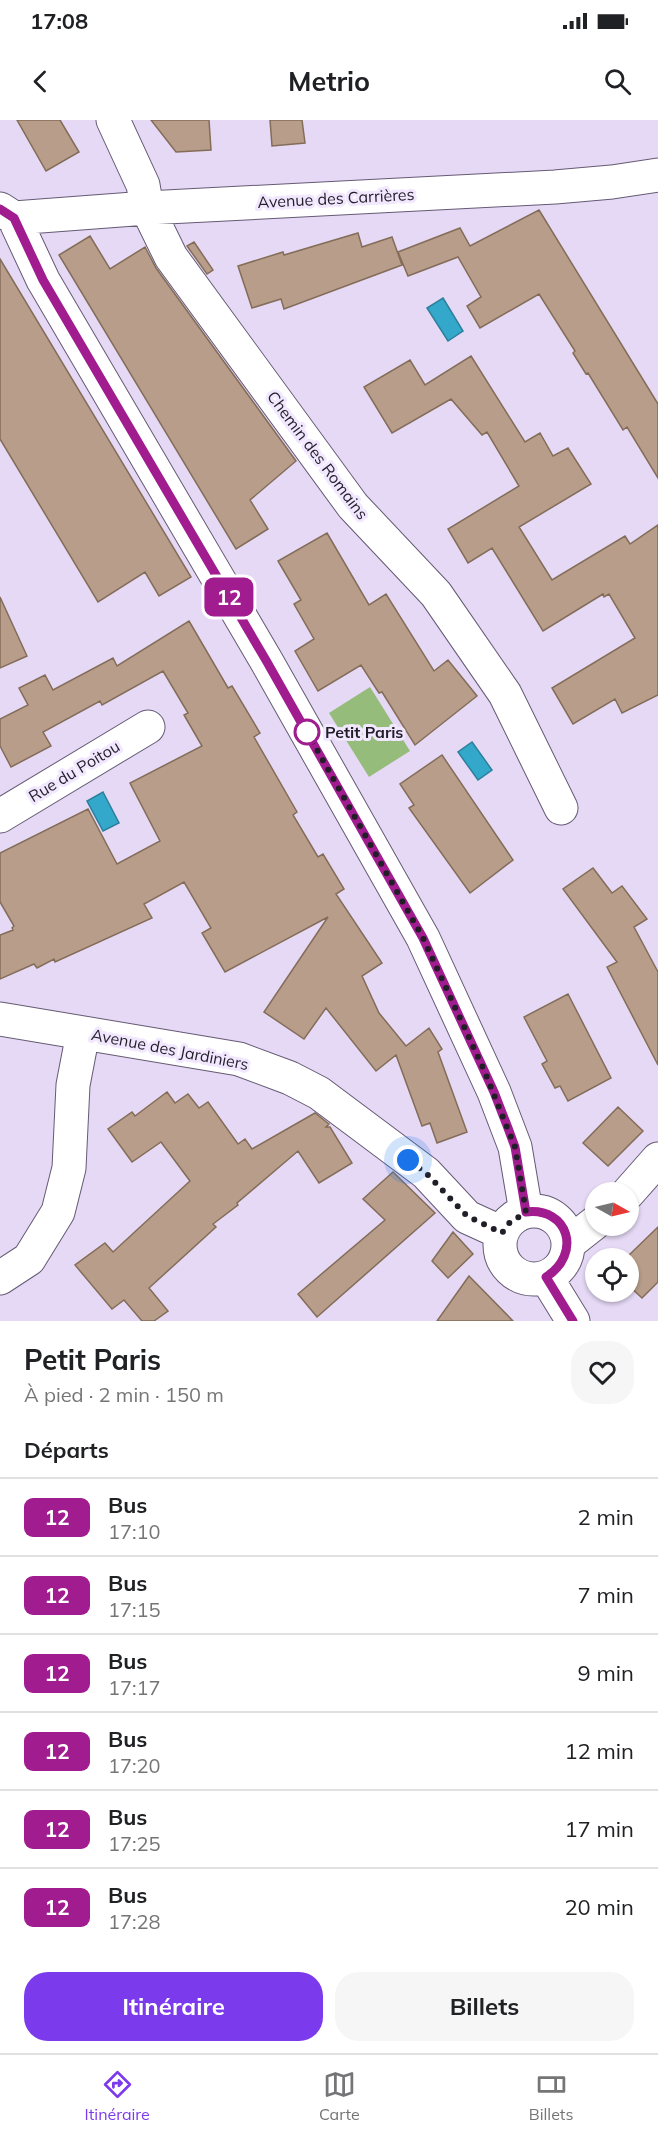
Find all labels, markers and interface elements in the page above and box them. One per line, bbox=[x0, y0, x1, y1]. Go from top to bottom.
text: 17:08 bbox=[30, 7, 88, 35]
text: Metrio bbox=[288, 64, 370, 98]
icon: back bbox=[24, 65, 57, 98]
icon: search bbox=[601, 65, 634, 98]
street label: Avenue des Carrières bbox=[257, 184, 415, 212]
street label: Chemin des Romains bbox=[263, 387, 373, 523]
line badge: 12 bbox=[202, 578, 256, 616]
text: 12 bbox=[216, 584, 242, 610]
marker: Petit Paris bbox=[294, 719, 320, 745]
place label: Petit Paris bbox=[325, 722, 403, 742]
street label: Rue du Poitou bbox=[25, 736, 123, 806]
street label: Avenue des Jardiniers bbox=[90, 1024, 250, 1074]
your location bbox=[393, 1145, 423, 1175]
north arrow bbox=[585, 1182, 639, 1236]
map controls bbox=[585, 1182, 639, 1302]
button: locate bbox=[585, 1248, 639, 1302]
button: heart bbox=[571, 1341, 634, 1404]
text: Petit Paris bbox=[24, 1342, 161, 1377]
text: À pied · 2 min · 150 m bbox=[24, 1382, 224, 1407]
text: Départs bbox=[24, 1436, 109, 1464]
text: Bus bbox=[108, 1491, 147, 1519]
text: 2 min bbox=[578, 1503, 634, 1531]
text: 12 bbox=[44, 1504, 70, 1530]
text: 17:10 bbox=[108, 1519, 161, 1544]
text: Bus bbox=[108, 1569, 147, 1597]
text: 7 min bbox=[578, 1581, 634, 1609]
text: 12 bbox=[44, 1582, 70, 1608]
text: 17:15 bbox=[108, 1597, 161, 1622]
text: Bus bbox=[108, 1647, 147, 1675]
text: 9 min bbox=[578, 1659, 634, 1687]
text: 12 bbox=[44, 1660, 70, 1686]
text: 17:17 bbox=[108, 1675, 161, 1700]
text: Bus bbox=[108, 1725, 147, 1753]
text: 12 min bbox=[564, 1737, 634, 1765]
text: 12 bbox=[44, 1738, 70, 1764]
text: 17:20 bbox=[108, 1753, 161, 1778]
text: Bus bbox=[108, 1803, 147, 1831]
text: 17 min bbox=[564, 1815, 634, 1843]
text: 12 bbox=[44, 1816, 70, 1842]
text: 17:25 bbox=[108, 1831, 161, 1856]
text: Bus bbox=[108, 1881, 147, 1909]
text: 20 min bbox=[564, 1893, 634, 1921]
text: 12 bbox=[44, 1894, 70, 1920]
text: 17:28 bbox=[108, 1909, 161, 1934]
button: Itinéraire bbox=[24, 1972, 323, 2041]
button: Billets bbox=[335, 1972, 634, 2041]
tab: Itinéraire bbox=[85, 2068, 150, 2124]
tab: Carte bbox=[319, 2068, 360, 2124]
tab: Billets bbox=[529, 2068, 573, 2124]

